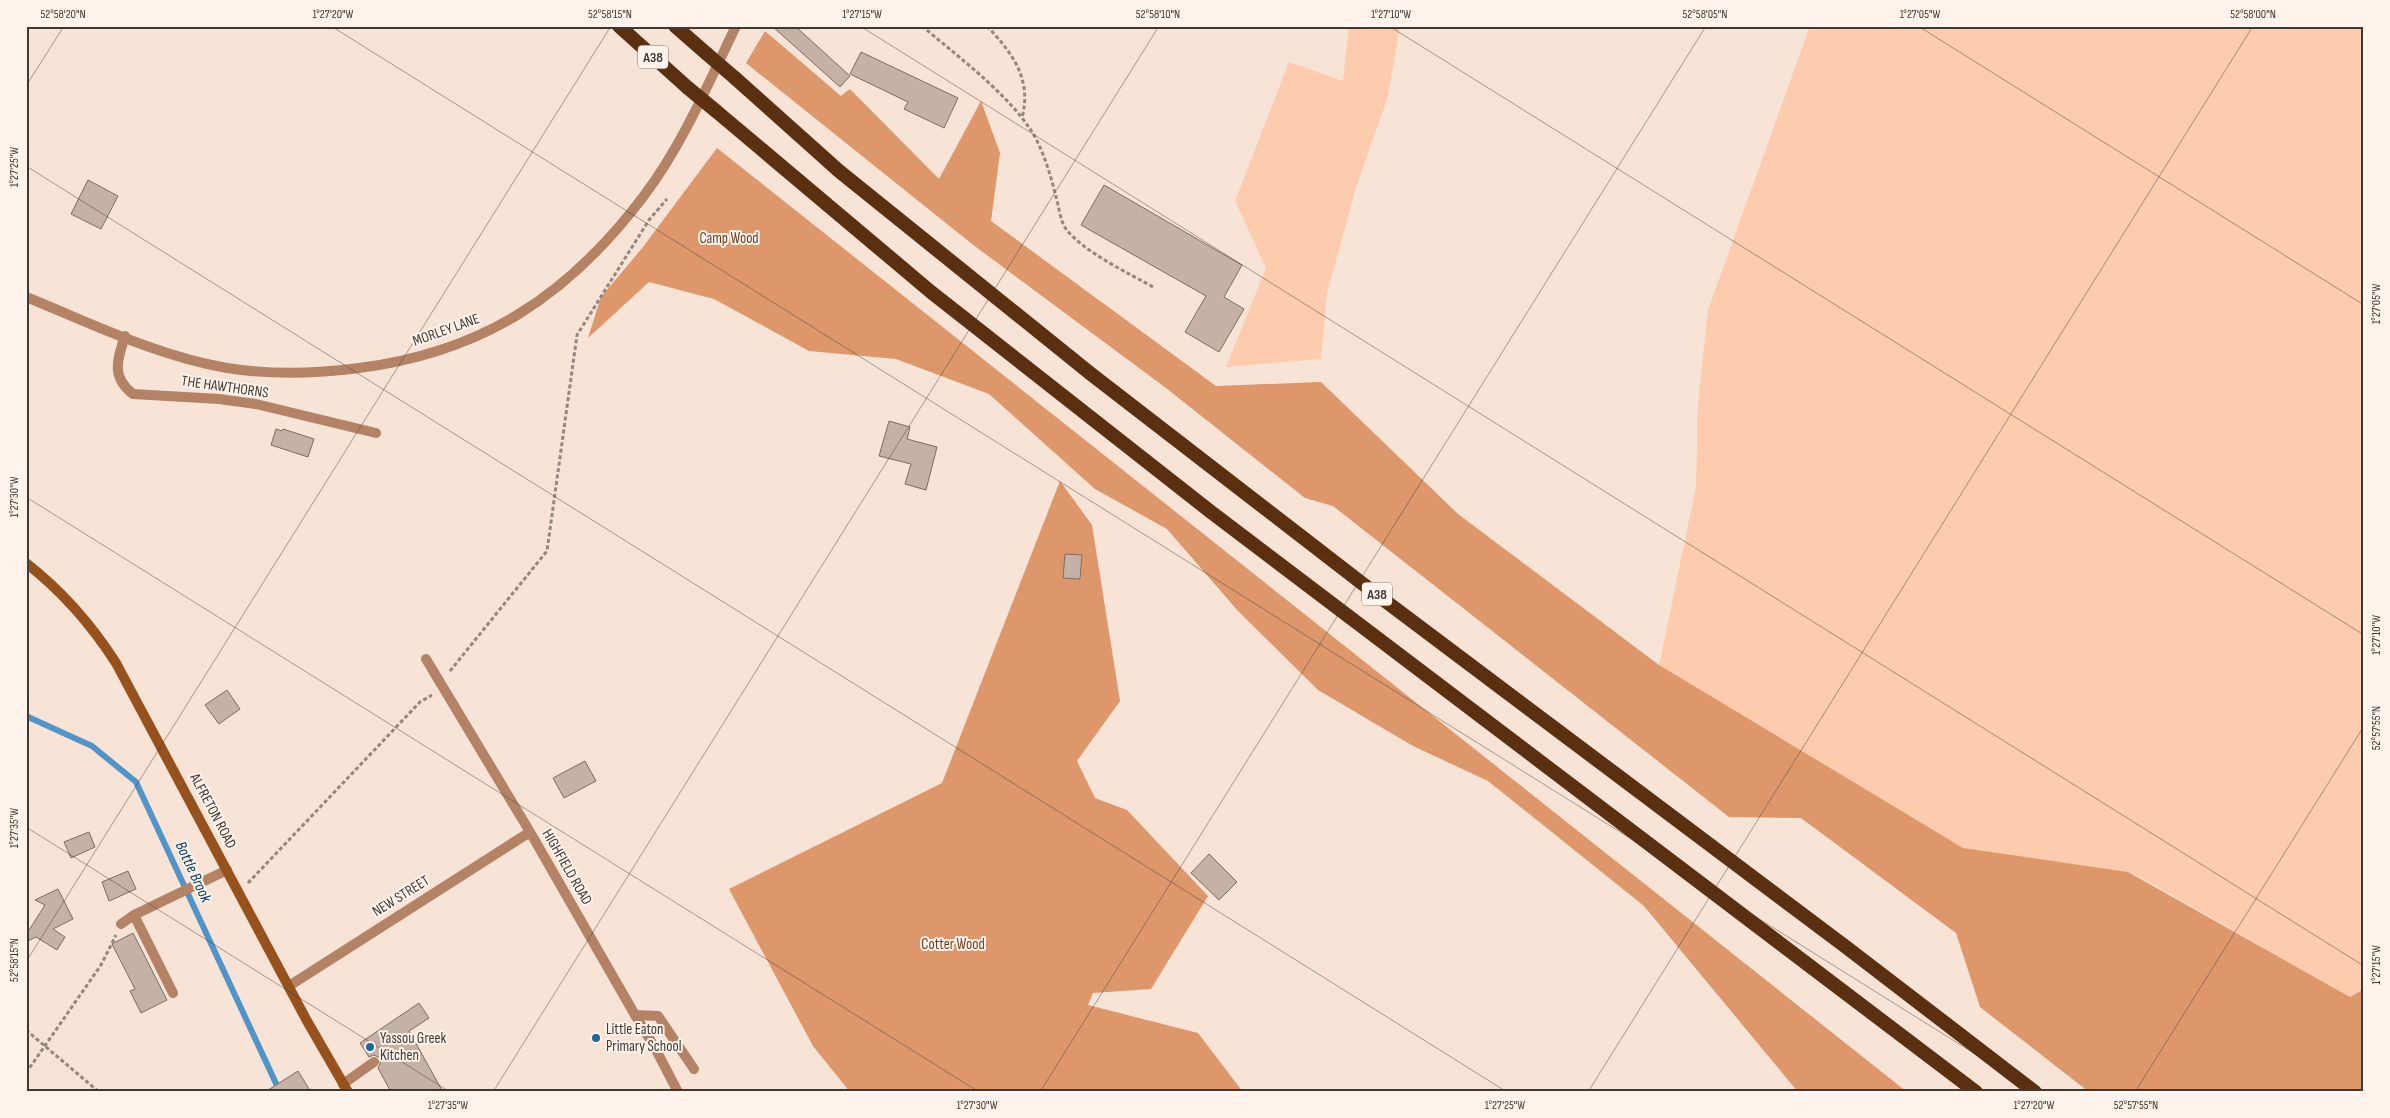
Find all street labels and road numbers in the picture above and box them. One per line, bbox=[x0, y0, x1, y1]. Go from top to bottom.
road number: A38 bbox=[638, 46, 668, 68]
street label: MORLEY LANE bbox=[410, 309, 482, 351]
street label: THE HAWTHORNS bbox=[180, 371, 270, 403]
road number: A38 bbox=[1362, 582, 1392, 606]
street label: ALFRETON ROAD bbox=[185, 769, 241, 852]
street label: HIGHFIELD ROAD bbox=[538, 826, 596, 908]
street label: NEW STREET bbox=[369, 871, 433, 921]

